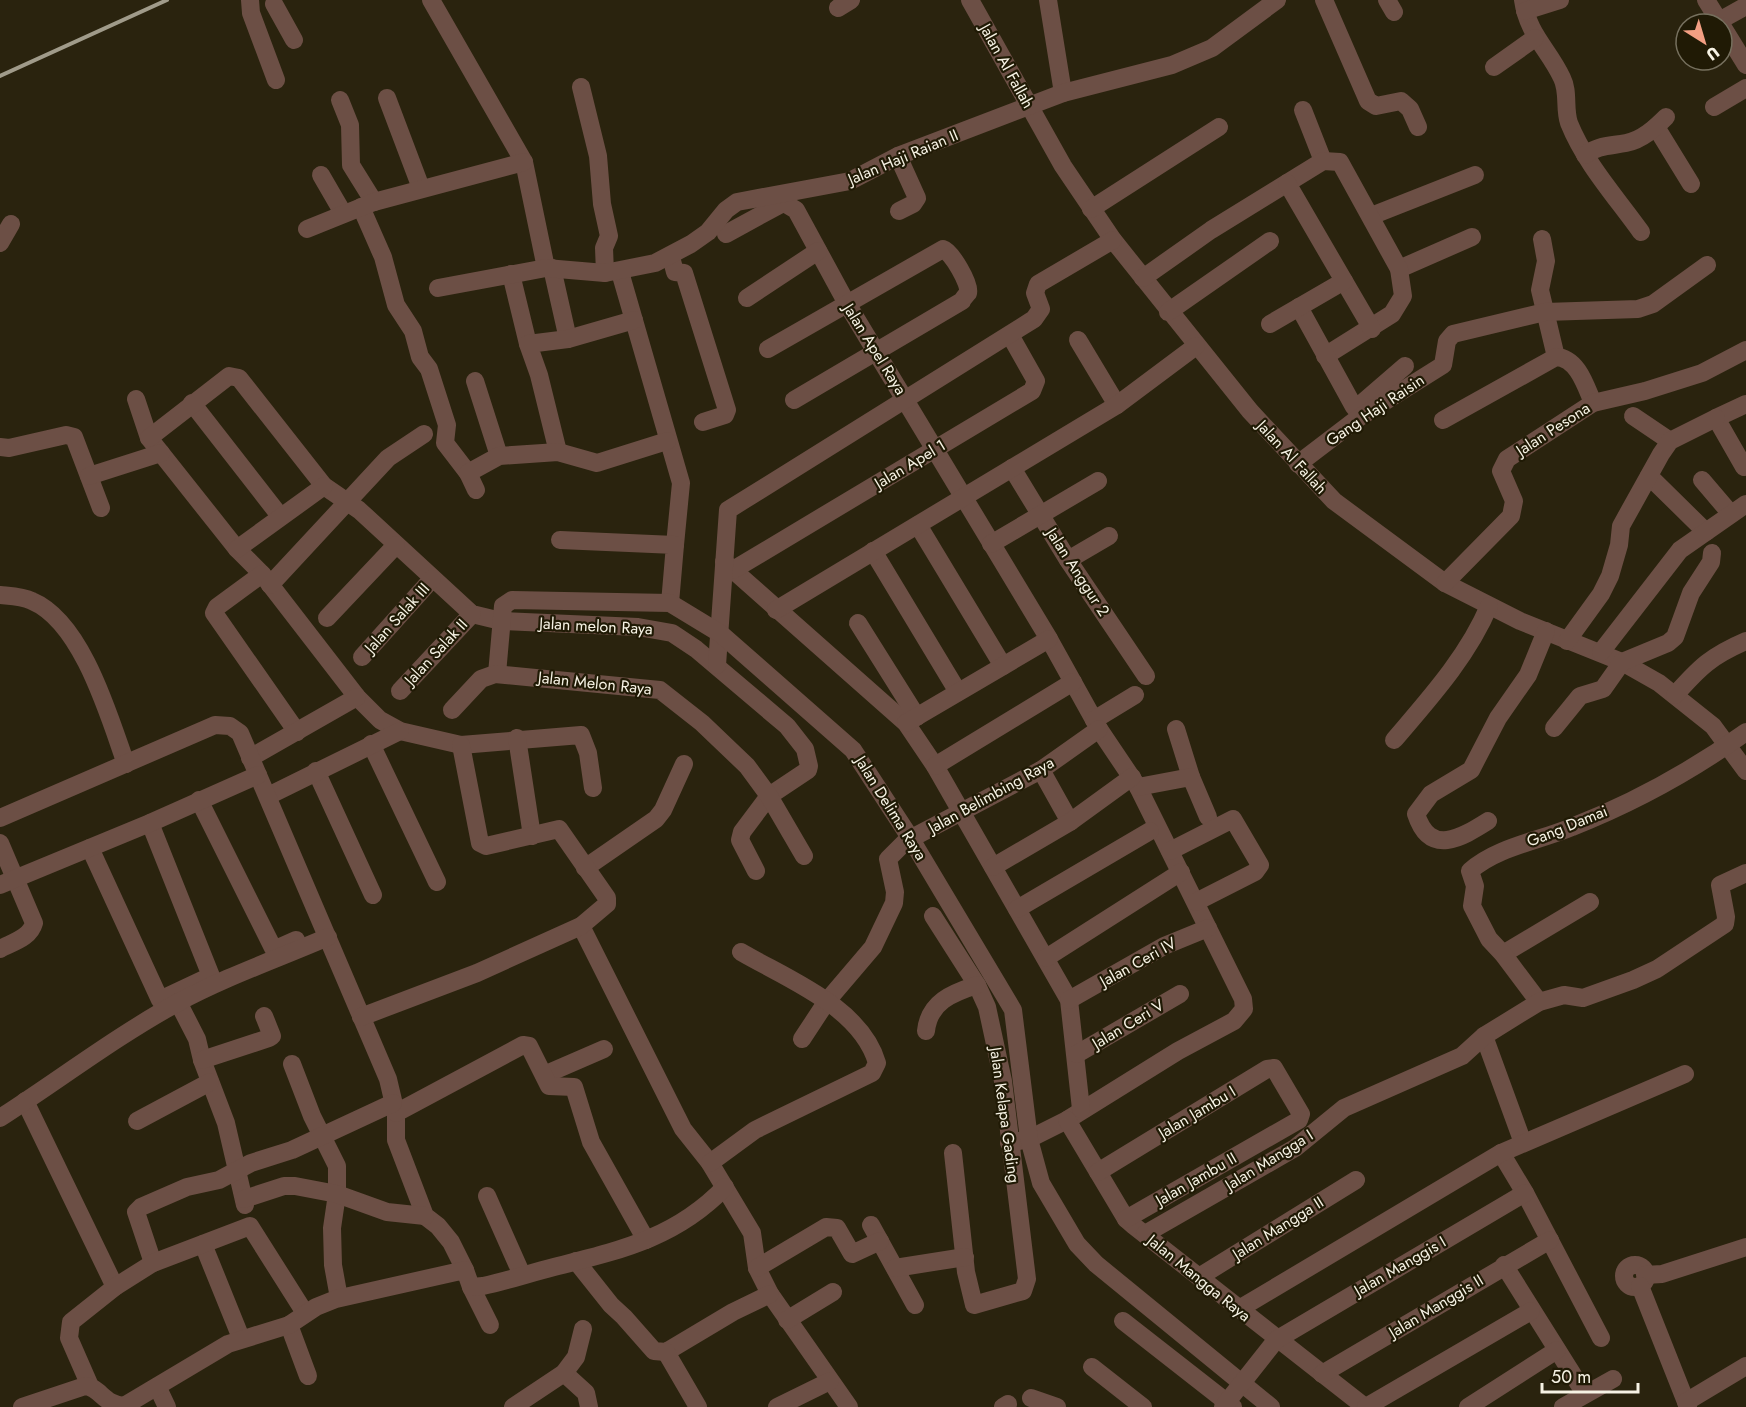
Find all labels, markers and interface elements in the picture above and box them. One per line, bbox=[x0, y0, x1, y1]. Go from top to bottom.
north arrow bbox=[1674, 12, 1734, 72]
street label: Jalan Al Fallah bbox=[973, 18, 1040, 113]
text: U bbox=[1701, 41, 1724, 66]
street label: Jalan Haji Raian II bbox=[842, 123, 962, 191]
street label: Jalan Apel Raya bbox=[837, 297, 912, 399]
street label: Gang Haji Raisin bbox=[1321, 368, 1429, 452]
street label: Jalan Pesona bbox=[1510, 397, 1594, 463]
street label: Jalan Al Fallah bbox=[1250, 413, 1332, 499]
street label: Jalan Apel 1 bbox=[868, 434, 950, 495]
street label: Jalan Anggur 2 bbox=[1040, 522, 1115, 621]
street label: Jalan Salak III bbox=[358, 578, 435, 660]
street label: Jalan melon Raya bbox=[537, 611, 653, 640]
street label: Jalan Salak II bbox=[398, 614, 473, 692]
street label: Jalan Melon Raya bbox=[535, 665, 653, 700]
street label: Jalan Delima Raya bbox=[849, 750, 932, 865]
street label: Jalan Belimbing Raya bbox=[922, 751, 1058, 840]
street label: Gang Damai bbox=[1523, 799, 1611, 853]
street label: Jalan Ceri IV bbox=[1094, 931, 1181, 993]
street label: Jalan Ceri V bbox=[1086, 993, 1169, 1056]
street label: Jalan Kelapa Gading bbox=[984, 1044, 1026, 1184]
street label: Jalan Jambu I bbox=[1152, 1080, 1240, 1145]
street label: Jalan Mangga I bbox=[1219, 1124, 1317, 1197]
street label: Jalan Jambu II bbox=[1149, 1146, 1241, 1213]
street label: Jalan Mangga II bbox=[1226, 1191, 1328, 1266]
street label: Jalan Mangga Raya bbox=[1141, 1228, 1256, 1327]
street label: Jalan Manggis I bbox=[1348, 1230, 1450, 1303]
street label: Jalan Manggis II bbox=[1383, 1269, 1488, 1344]
scale bar bbox=[1542, 1356, 1638, 1394]
text: 50 m bbox=[1551, 1364, 1591, 1390]

